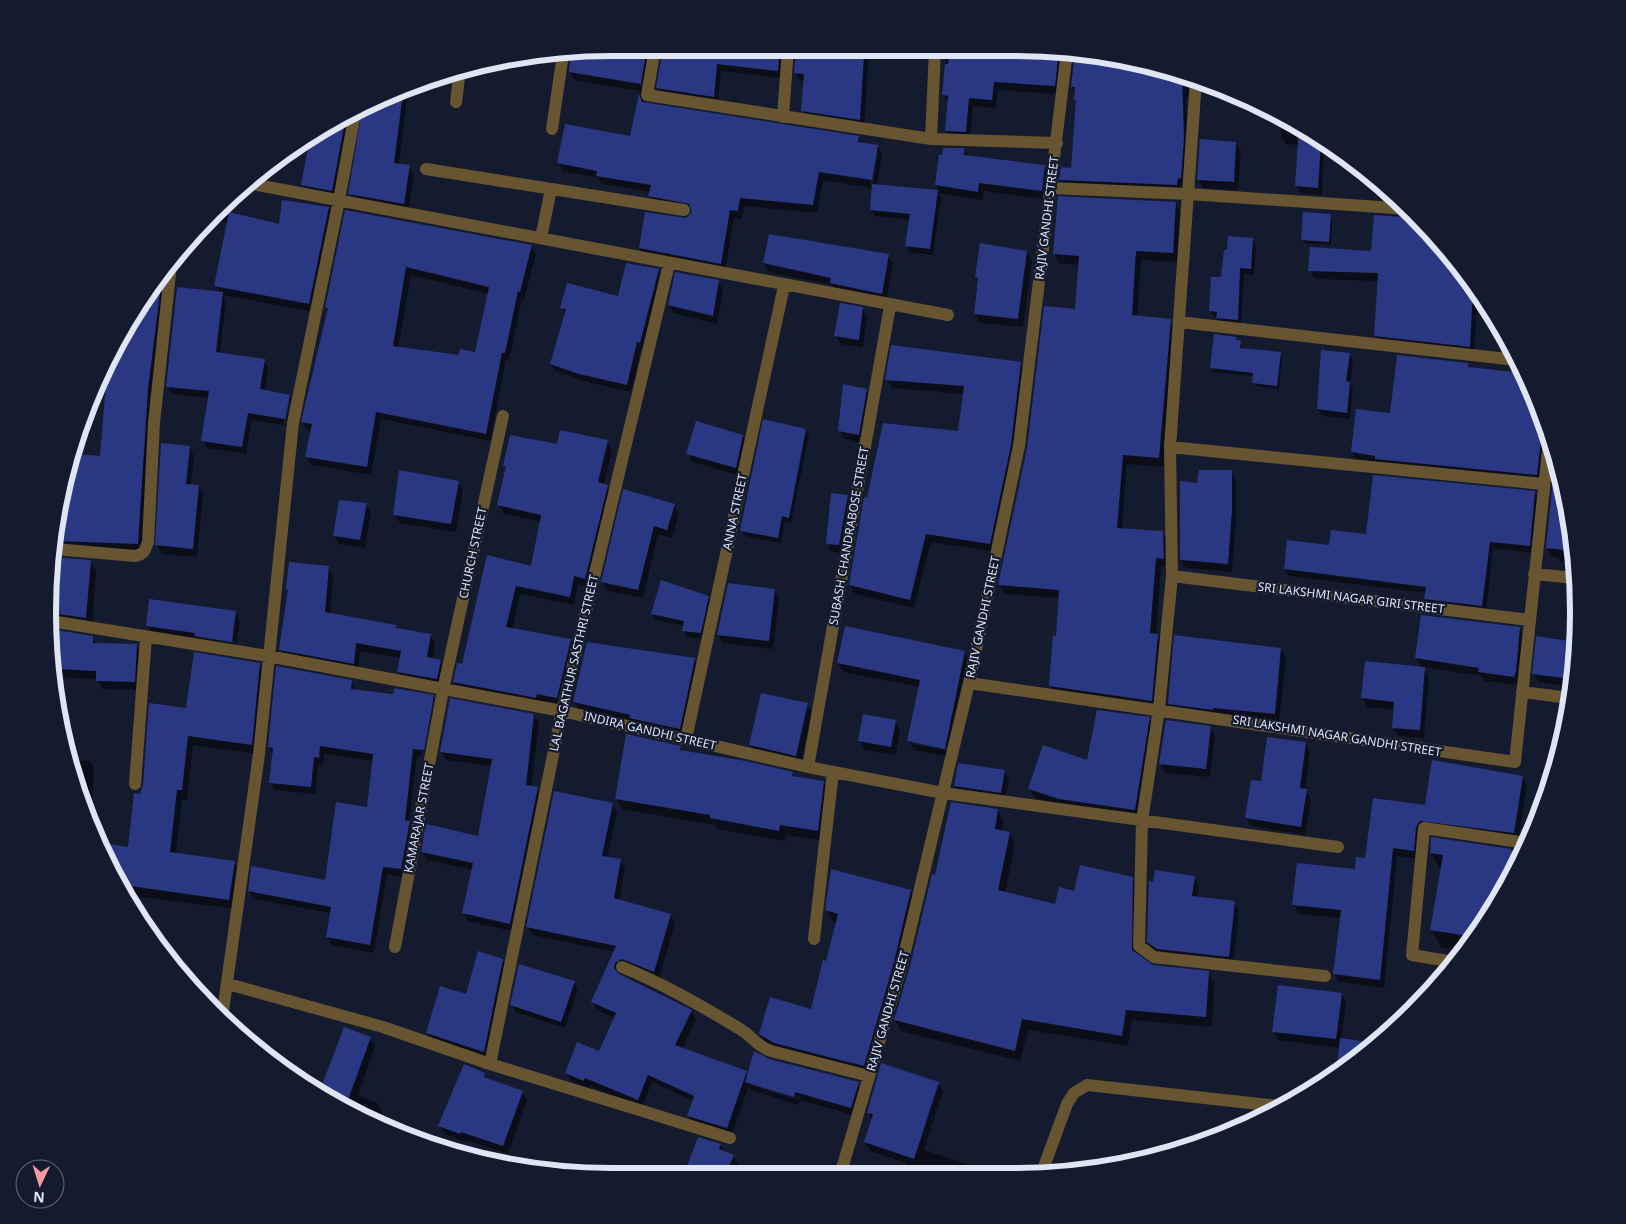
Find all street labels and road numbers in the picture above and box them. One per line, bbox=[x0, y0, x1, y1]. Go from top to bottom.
street label: RAJIV GANDHI STREET bbox=[1030, 155, 1063, 281]
street label: SUBASH CHANDRABOSE STREET bbox=[824, 445, 873, 626]
street label: ANNA STREET bbox=[718, 472, 751, 552]
street label: CHURCH STREET bbox=[455, 505, 491, 600]
street label: RAJIV GANDHI STREET bbox=[961, 554, 1004, 680]
street label: LAL BAGATHUR SASTHRI STREET bbox=[545, 573, 602, 753]
street label: SRI LAKSHMI NAGAR GIRI STREET bbox=[1257, 578, 1446, 617]
street label: INDIRA GANDHI STREET bbox=[582, 707, 718, 754]
street label: SRI LAKSHMI NAGAR GANDHI STREET bbox=[1232, 711, 1443, 760]
street label: KAMARAJAR STREET bbox=[400, 761, 438, 874]
street label: RAJIV GANDHI STREET bbox=[862, 948, 913, 1073]

